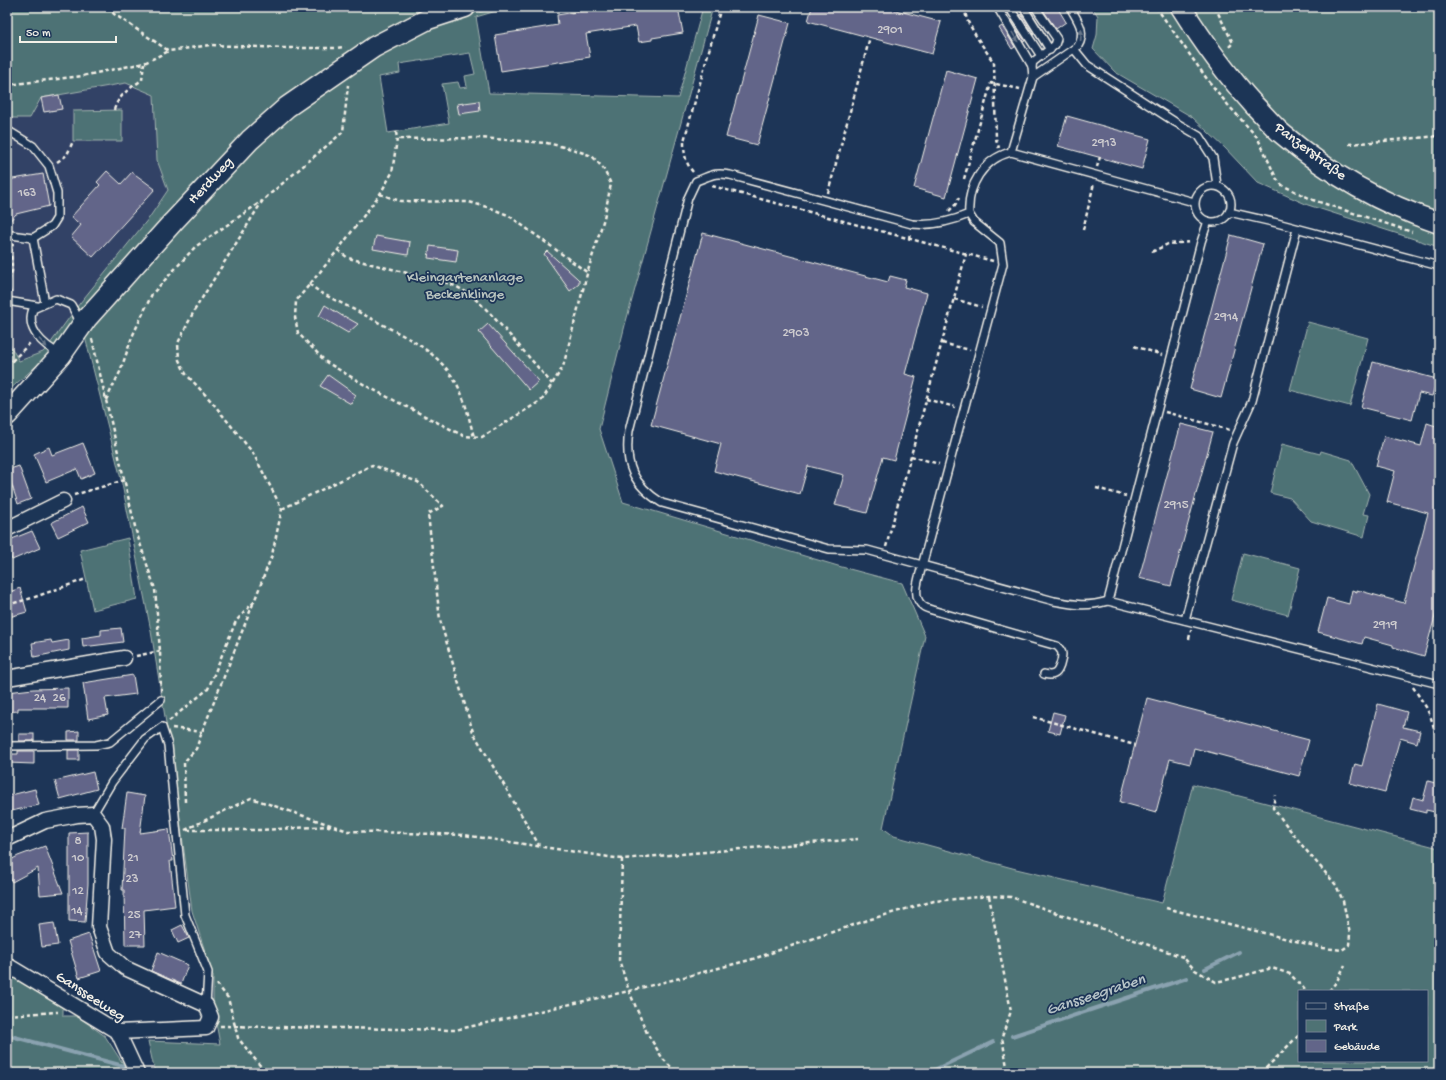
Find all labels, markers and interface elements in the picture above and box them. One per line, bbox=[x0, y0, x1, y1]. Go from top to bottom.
scale bar bbox=[20, 18, 116, 44]
house number: 2901 bbox=[877, 23, 903, 38]
text: 50 m bbox=[26, 27, 51, 41]
one-way arrow bbox=[1077, 29, 1084, 41]
one-way arrow bbox=[1011, 31, 1018, 43]
street label: Panzerstraße bbox=[1270, 118, 1350, 185]
house number: 2913 bbox=[1092, 136, 1117, 151]
street label: Herdweg bbox=[185, 154, 237, 208]
house number: 163 bbox=[17, 186, 37, 201]
park label: Kleingartenanlage Beckenklinge bbox=[407, 269, 523, 304]
house number: 2914 bbox=[1214, 310, 1238, 325]
house number: 2903 bbox=[782, 326, 810, 341]
one-way arrow bbox=[38, 338, 48, 348]
house number: 2915 bbox=[1164, 498, 1189, 513]
house number: 2919 bbox=[1373, 618, 1398, 633]
house number: 24 bbox=[34, 691, 46, 706]
house number: 26 bbox=[53, 691, 66, 706]
house number: 8 bbox=[74, 834, 82, 849]
house number: 10 bbox=[71, 851, 85, 866]
house number: 21 bbox=[127, 851, 139, 866]
house number: 23 bbox=[125, 872, 139, 887]
house number: 12 bbox=[71, 884, 84, 899]
house number: 14 bbox=[70, 904, 83, 919]
house number: 25 bbox=[127, 908, 141, 923]
house number: 27 bbox=[128, 928, 143, 943]
street label: Gansseeweg bbox=[52, 968, 128, 1026]
water label: Gansseegraben bbox=[1044, 971, 1148, 1021]
legend bbox=[1298, 990, 1428, 1062]
text: Straße bbox=[1334, 1001, 1370, 1015]
text: Park bbox=[1333, 1021, 1359, 1035]
text: Gebäude bbox=[1334, 1041, 1380, 1055]

